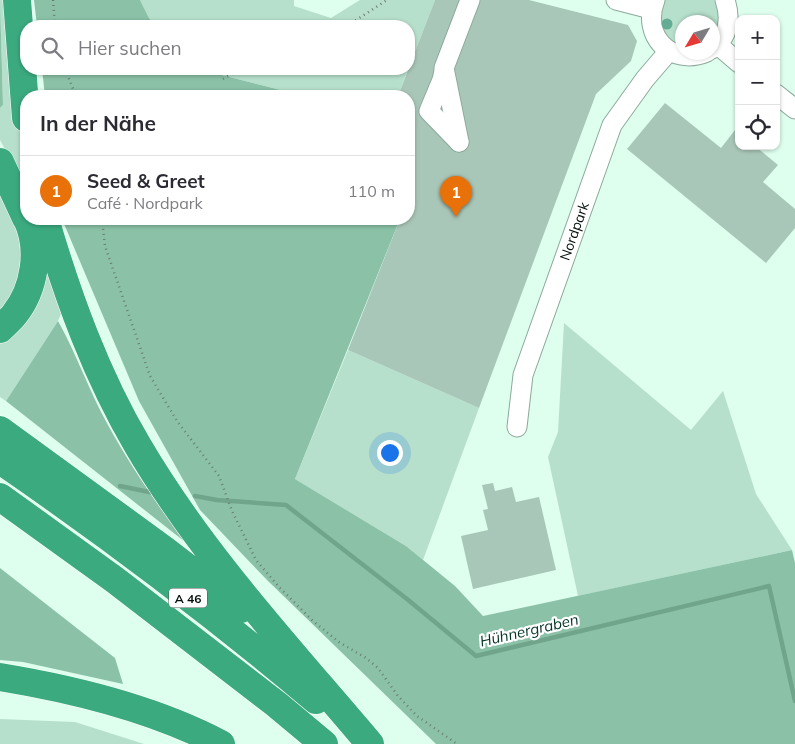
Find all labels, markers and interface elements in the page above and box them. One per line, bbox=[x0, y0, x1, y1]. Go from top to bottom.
north arrow bbox=[675, 15, 720, 60]
map controls bbox=[735, 15, 780, 150]
button: + bbox=[735, 15, 780, 60]
search box bbox=[20, 20, 415, 75]
icon: search bbox=[38, 34, 66, 62]
text: Hier suchen bbox=[78, 36, 182, 60]
button: − bbox=[735, 60, 780, 105]
button: locate bbox=[735, 105, 780, 150]
text: In der Nähe bbox=[40, 110, 156, 136]
text: Seed & Greet bbox=[87, 169, 205, 193]
pin: 1 bbox=[440, 176, 472, 217]
text: 1 bbox=[51, 181, 61, 201]
text: 110 m bbox=[348, 181, 395, 201]
text: Café · Nordpark bbox=[87, 193, 203, 213]
street label: Nordpark bbox=[555, 199, 593, 263]
your location bbox=[377, 440, 403, 466]
road number: A 46 bbox=[169, 588, 207, 608]
water label: Hühnergraben bbox=[478, 609, 580, 651]

